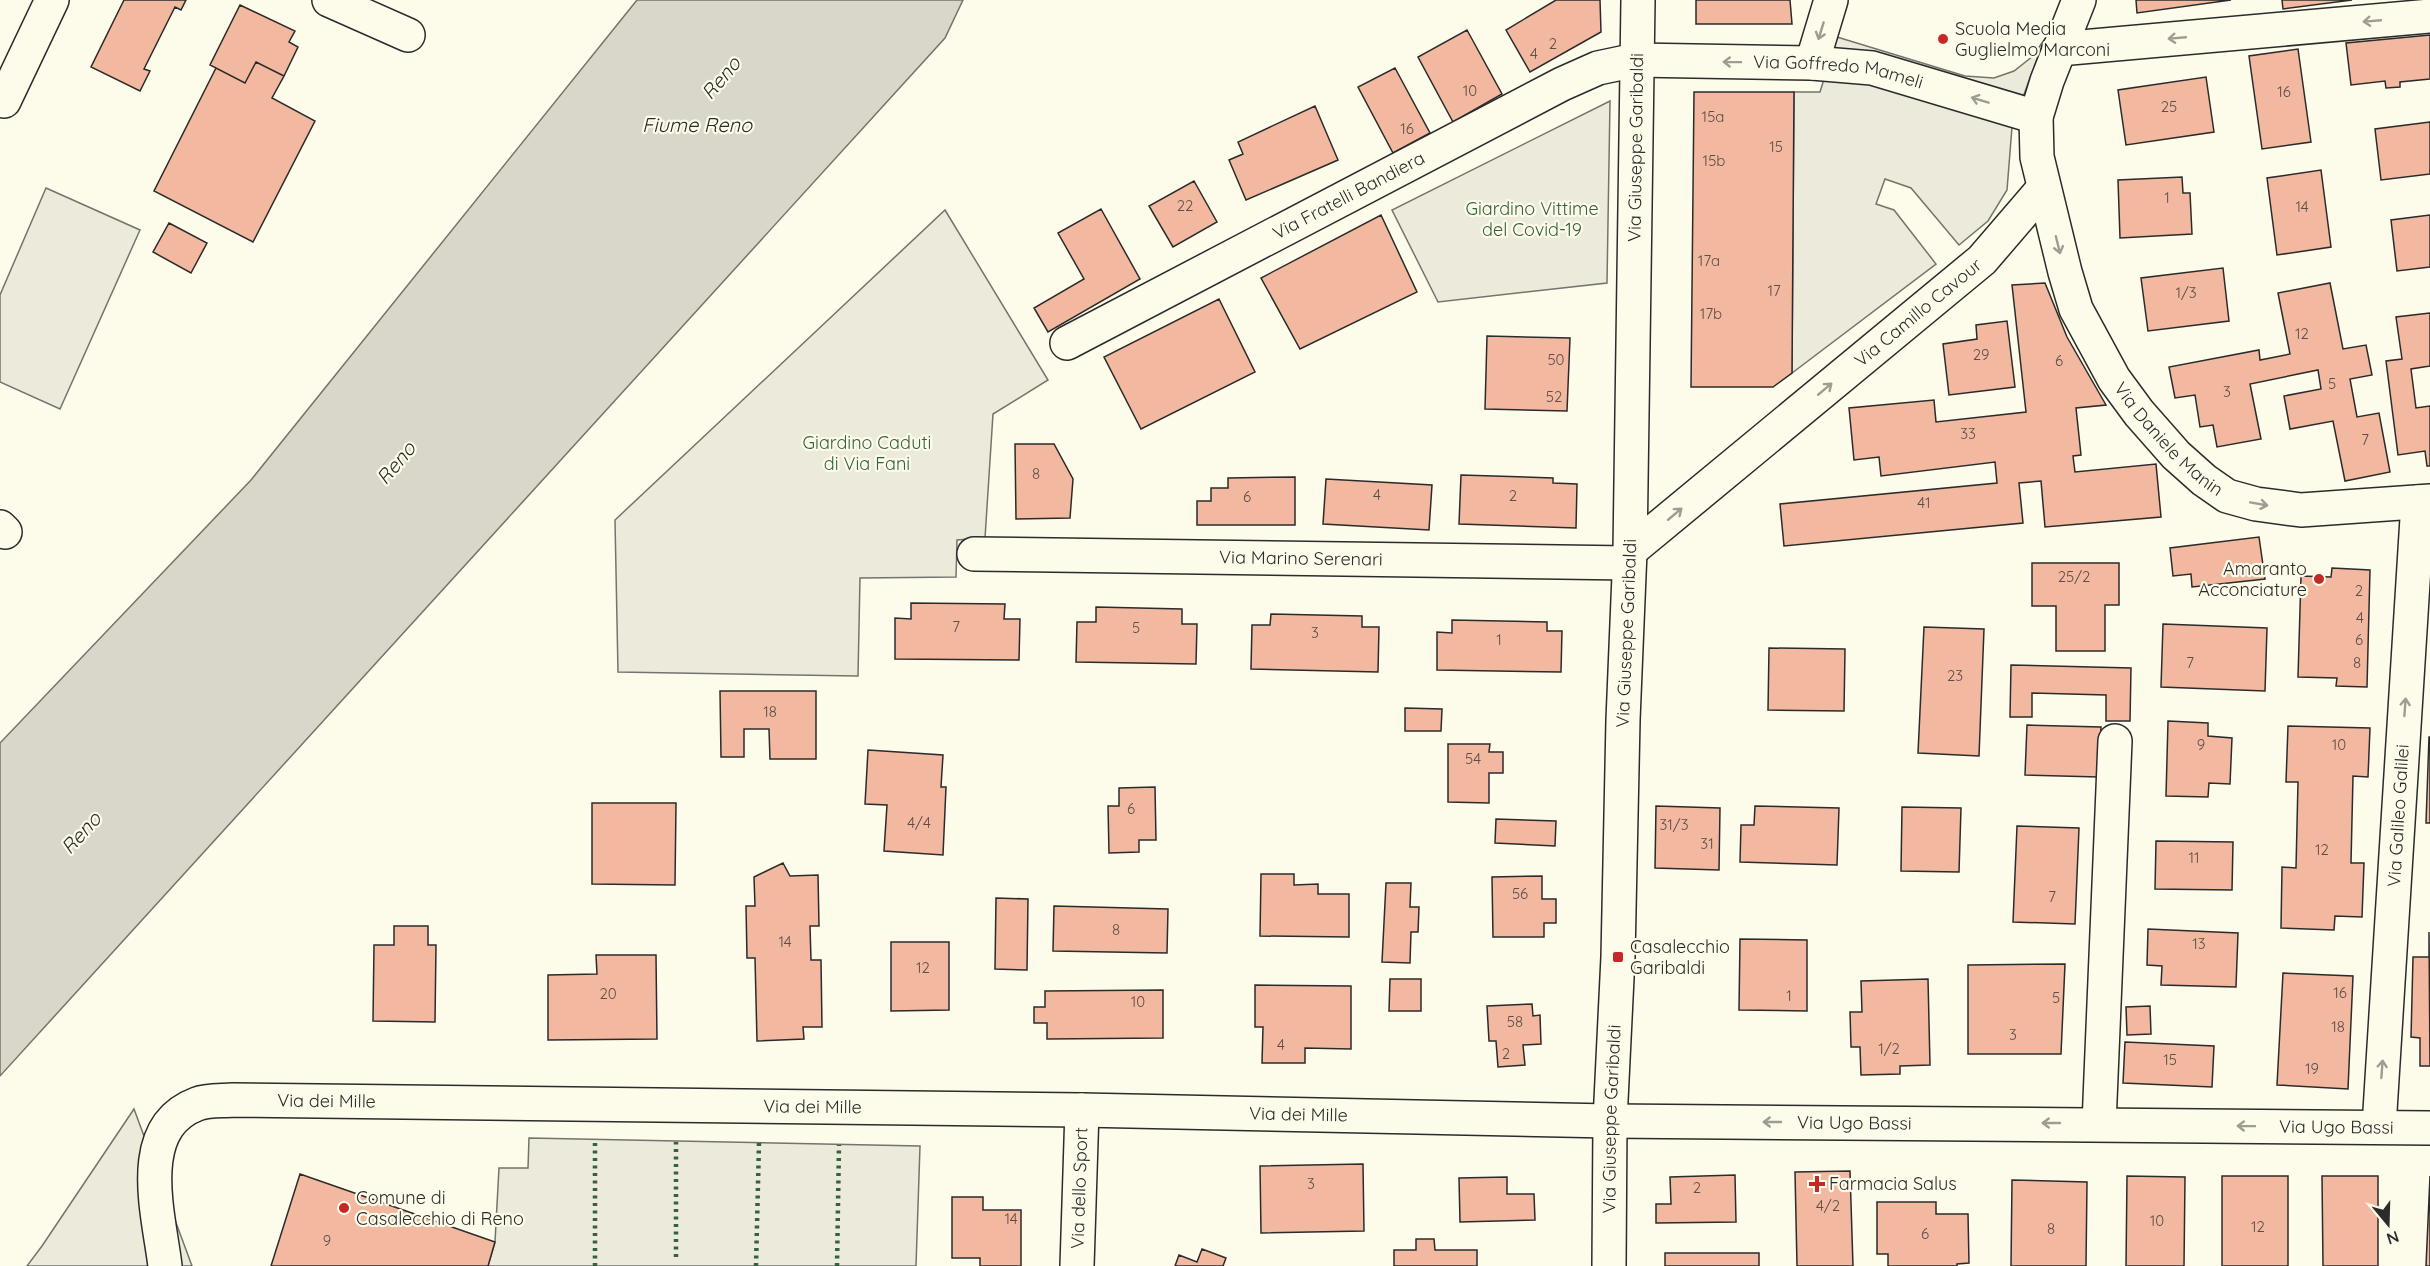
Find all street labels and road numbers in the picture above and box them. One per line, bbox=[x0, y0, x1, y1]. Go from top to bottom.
street label: Via Goffredo Mameli bbox=[1753, 50, 1926, 94]
street label: Via Giuseppe Garibaldi bbox=[1622, 53, 1648, 242]
street label: Via Fratelli Bandiera bbox=[1269, 146, 1428, 244]
street label: Via Camillo Cavour bbox=[1850, 253, 1986, 372]
street label: Via Daniele Manin bbox=[2109, 377, 2228, 501]
street label: Via Giuseppe Garibaldi bbox=[1611, 539, 1641, 728]
street label: Via Marino Serenari bbox=[1219, 545, 1383, 571]
street label: Via Galileo Galilei bbox=[2382, 743, 2414, 888]
street label: Via Giuseppe Garibaldi bbox=[1597, 1024, 1626, 1214]
street label: Via dei Mille bbox=[277, 1089, 376, 1113]
street label: Via dei Mille bbox=[763, 1094, 862, 1118]
street label: Via dei Mille bbox=[1249, 1101, 1348, 1127]
street label: Via Ugo Bassi bbox=[1797, 1111, 1912, 1135]
street label: Via Ugo Bassi bbox=[2279, 1115, 2394, 1139]
street label: Via dello Sport bbox=[1066, 1127, 1092, 1249]

